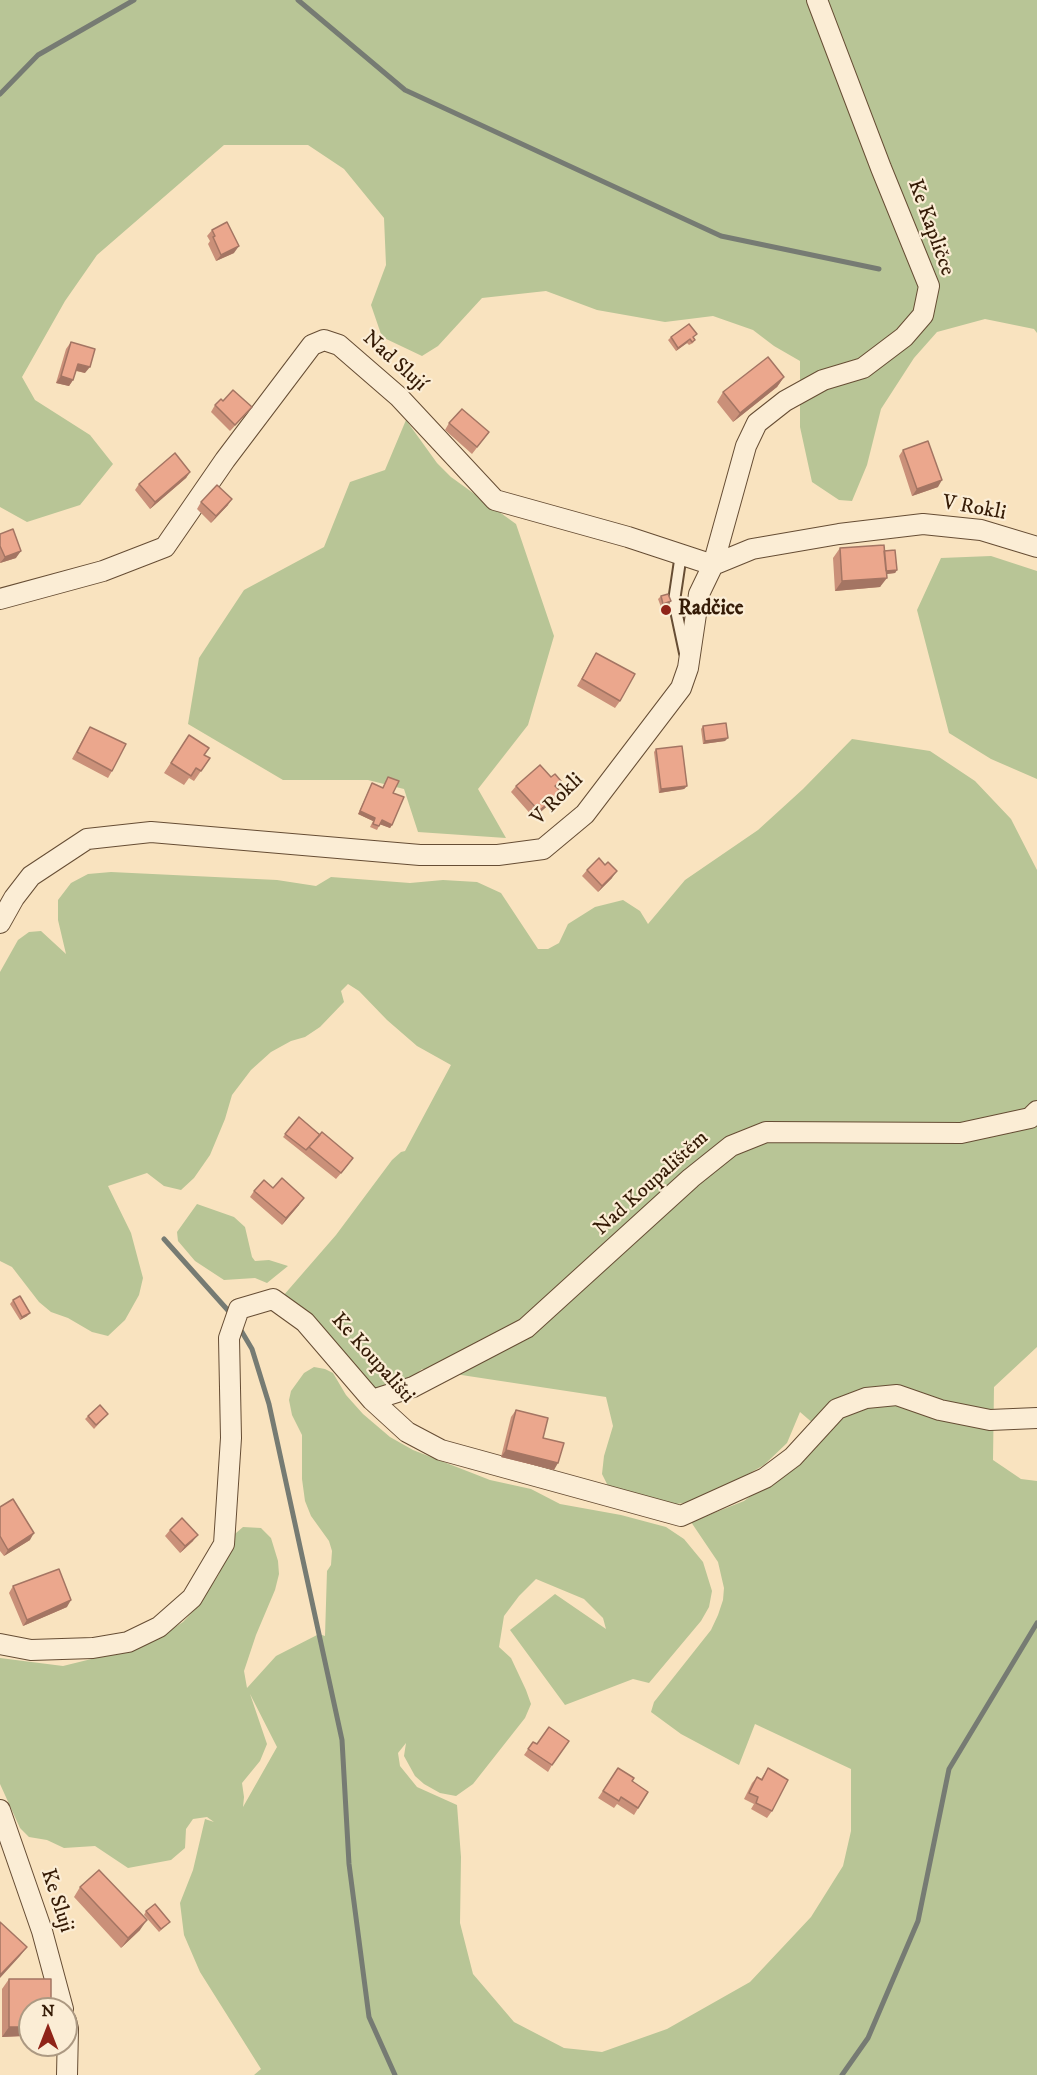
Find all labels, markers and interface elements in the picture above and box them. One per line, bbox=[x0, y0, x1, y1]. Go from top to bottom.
street label: Ke Kapličce bbox=[901, 177, 959, 279]
street label: Nad Slují bbox=[356, 326, 432, 398]
street label: V Rokli bbox=[940, 491, 1008, 527]
place label: Radčice bbox=[678, 597, 744, 623]
marker: Radčice bbox=[659, 603, 673, 617]
street label: V Rokli bbox=[526, 768, 590, 832]
street label: Nad Koupalištěm bbox=[590, 1126, 714, 1242]
street label: Ke Koupališti bbox=[325, 1309, 419, 1409]
street label: Ke Sluji bbox=[34, 1866, 78, 1936]
north arrow bbox=[18, 1997, 78, 2057]
text: N bbox=[41, 2001, 55, 2021]

